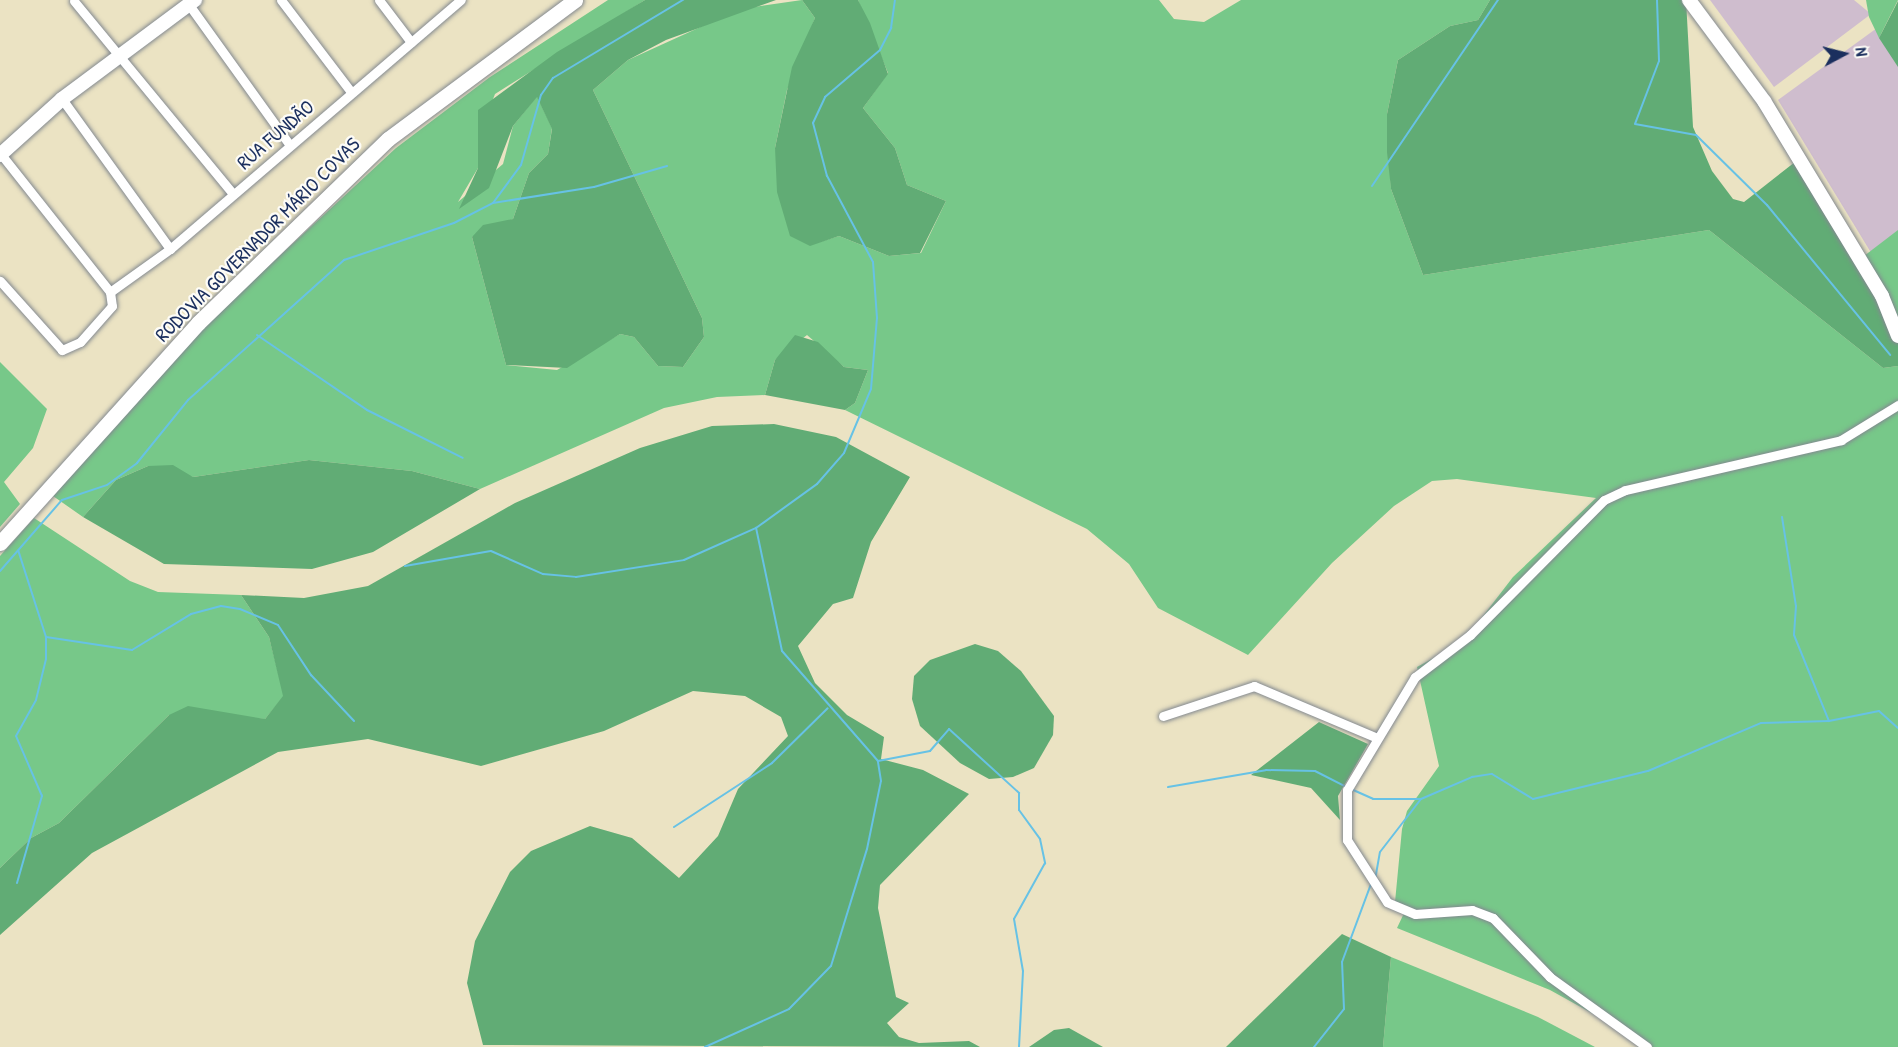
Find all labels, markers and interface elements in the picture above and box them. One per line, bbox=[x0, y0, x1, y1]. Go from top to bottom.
north arrow bbox=[1814, 24, 1874, 84]
text: N bbox=[1850, 46, 1873, 57]
street label: RUA FUNDÃO bbox=[232, 94, 318, 174]
street label: RODOVIA GOVERNADOR MÁRIO COVAS bbox=[150, 132, 364, 346]

